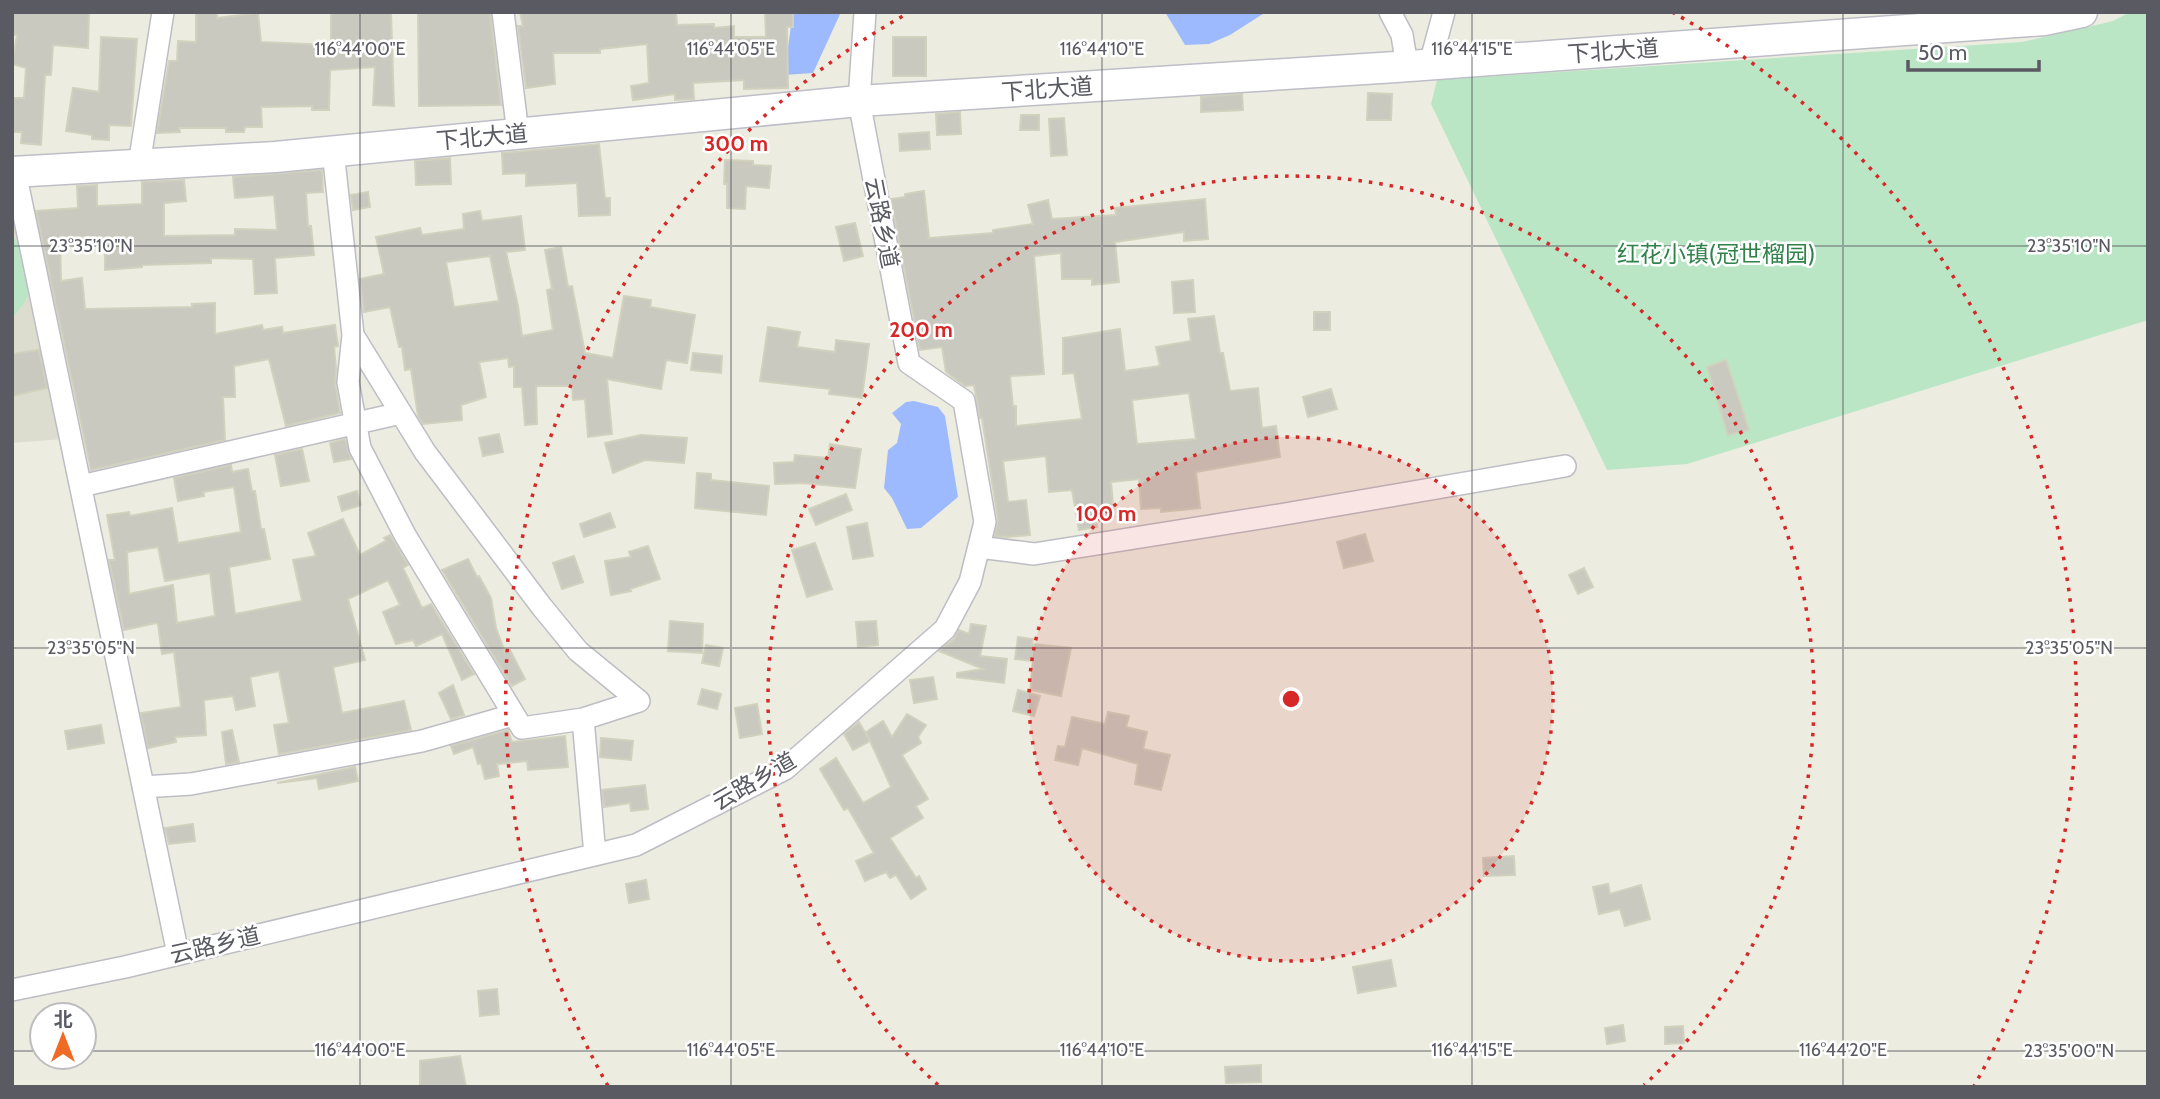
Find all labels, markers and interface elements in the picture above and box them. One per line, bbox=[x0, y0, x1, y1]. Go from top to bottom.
scale bar bbox=[1908, 28, 2039, 72]
street label: 下北大道 bbox=[1566, 34, 1660, 68]
text: 116°44'00"E bbox=[314, 38, 406, 60]
text: 116°44'05"E bbox=[687, 38, 775, 60]
text: 116°44'10"E bbox=[1060, 38, 1144, 60]
text: 116°44'15"E bbox=[1431, 38, 1513, 60]
text: 50 m bbox=[1918, 40, 1967, 65]
street label: 下北大道 bbox=[1000, 72, 1094, 106]
street label: 下北大道 bbox=[435, 119, 529, 155]
text: 300 m bbox=[704, 131, 768, 156]
street label: 云路乡道 bbox=[859, 175, 905, 271]
text: 23°35'10"N bbox=[49, 235, 133, 257]
text: 23°35'10"N bbox=[2027, 235, 2111, 257]
park label: 红花小镇(冠世榴园) bbox=[1617, 240, 1815, 268]
text: 200 m bbox=[889, 317, 953, 342]
text: 100 m bbox=[1076, 501, 1136, 526]
text: 23°35'05"N bbox=[47, 637, 135, 659]
text: 23°35'05"N bbox=[2025, 637, 2113, 659]
centre of rings bbox=[1279, 687, 1303, 711]
street label: 云路乡道 bbox=[707, 746, 801, 816]
street label: 云路乡道 bbox=[167, 921, 263, 969]
north arrow bbox=[28, 1001, 98, 1071]
text: 北 bbox=[53, 1008, 73, 1031]
text: 116°44'00"E bbox=[314, 1039, 406, 1061]
text: 116°44'05"E bbox=[687, 1039, 775, 1061]
text: 116°44'10"E bbox=[1060, 1039, 1144, 1061]
text: 116°44'15"E bbox=[1431, 1039, 1513, 1061]
text: 116°44'20"E bbox=[1799, 1039, 1887, 1061]
text: 23°35'00"N bbox=[2024, 1040, 2114, 1062]

